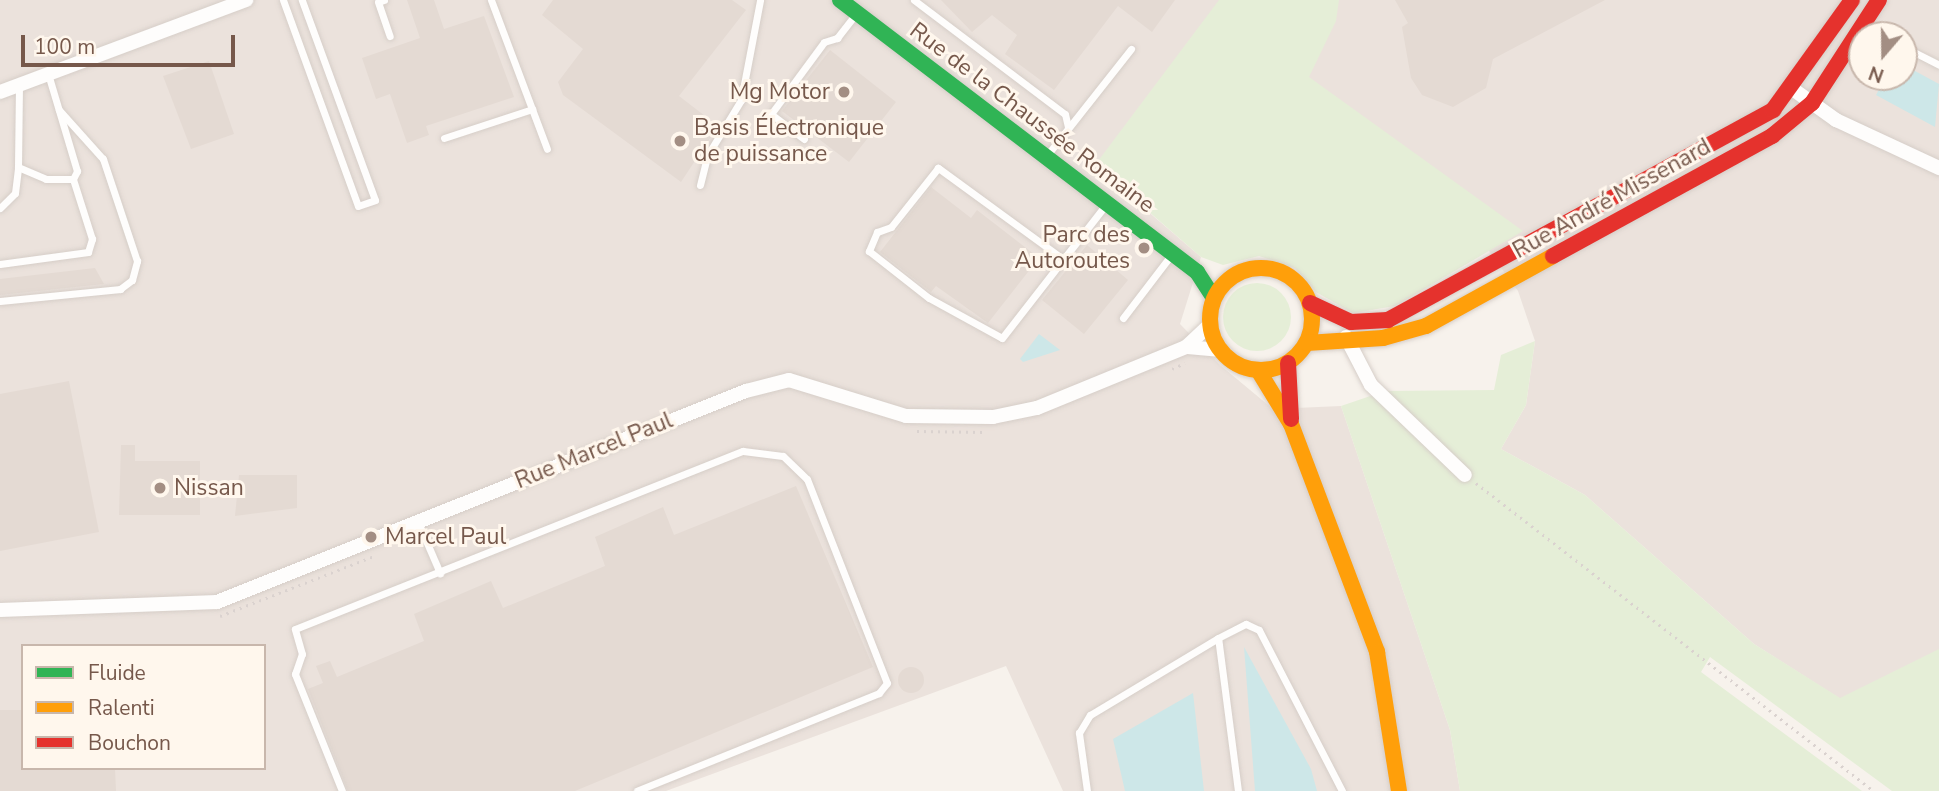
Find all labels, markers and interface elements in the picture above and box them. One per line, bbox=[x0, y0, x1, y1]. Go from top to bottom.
street label: Rue de la Chaussée Romaine bbox=[904, 17, 1160, 219]
scale bar bbox=[24, 21, 238, 65]
north arrow bbox=[1848, 21, 1918, 91]
text: 100 m bbox=[34, 33, 95, 61]
text: N bbox=[1865, 59, 1888, 89]
place label: Mg Motor bbox=[730, 78, 830, 106]
marker: Mg Motor bbox=[836, 84, 852, 100]
place label: Basis Électronique de puissance bbox=[694, 114, 884, 168]
marker: Basis Électronique de puissance bbox=[672, 133, 688, 149]
street label: Rue André Missenard bbox=[1508, 133, 1716, 265]
place label: Parc des Autoroutes bbox=[1015, 221, 1130, 275]
marker: Parc des Autoroutes bbox=[1136, 240, 1152, 256]
street label: Rue Marcel Paul bbox=[511, 407, 677, 495]
place label: Nissan bbox=[174, 474, 244, 502]
marker: Nissan bbox=[152, 480, 168, 496]
place label: Marcel Paul bbox=[385, 523, 506, 551]
marker: Marcel Paul bbox=[363, 529, 379, 545]
legend bbox=[21, 644, 266, 770]
text: Fluide bbox=[88, 659, 146, 687]
text: Ralenti bbox=[88, 694, 155, 722]
text: Bouchon bbox=[88, 729, 171, 757]

